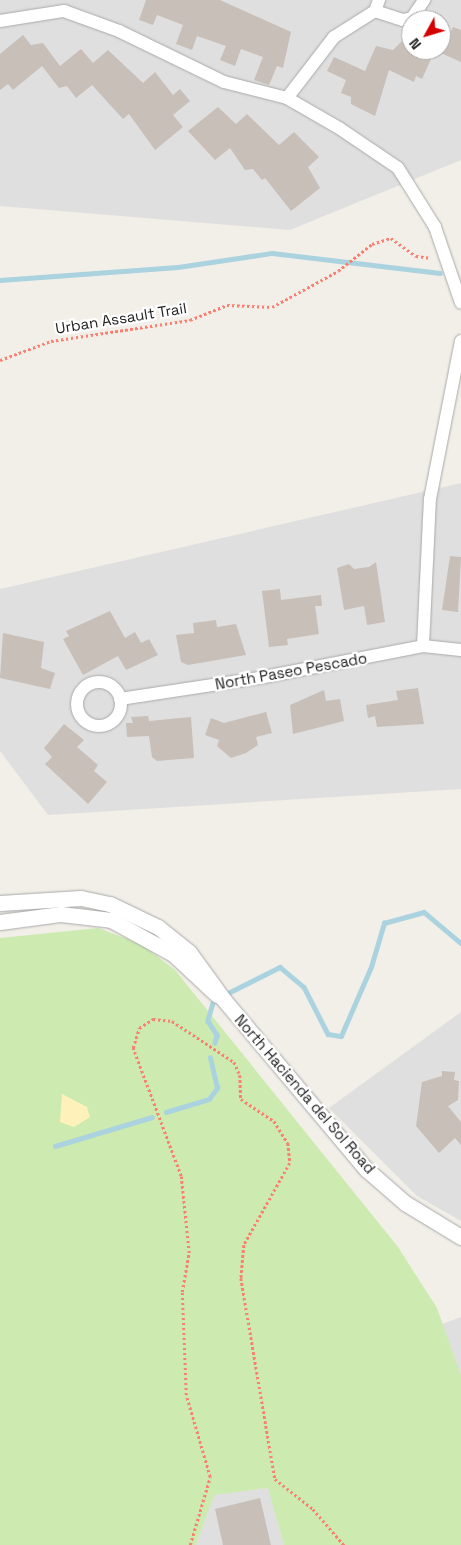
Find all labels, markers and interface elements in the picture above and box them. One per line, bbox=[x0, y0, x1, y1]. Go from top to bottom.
north arrow bbox=[401, 10, 451, 60]
text: N bbox=[405, 35, 425, 53]
street label: Urban Assault Trail bbox=[54, 299, 188, 337]
street label: North Paseo Pescado bbox=[214, 649, 368, 693]
street label: North Hacienda del Sol Road bbox=[231, 1011, 379, 1177]

